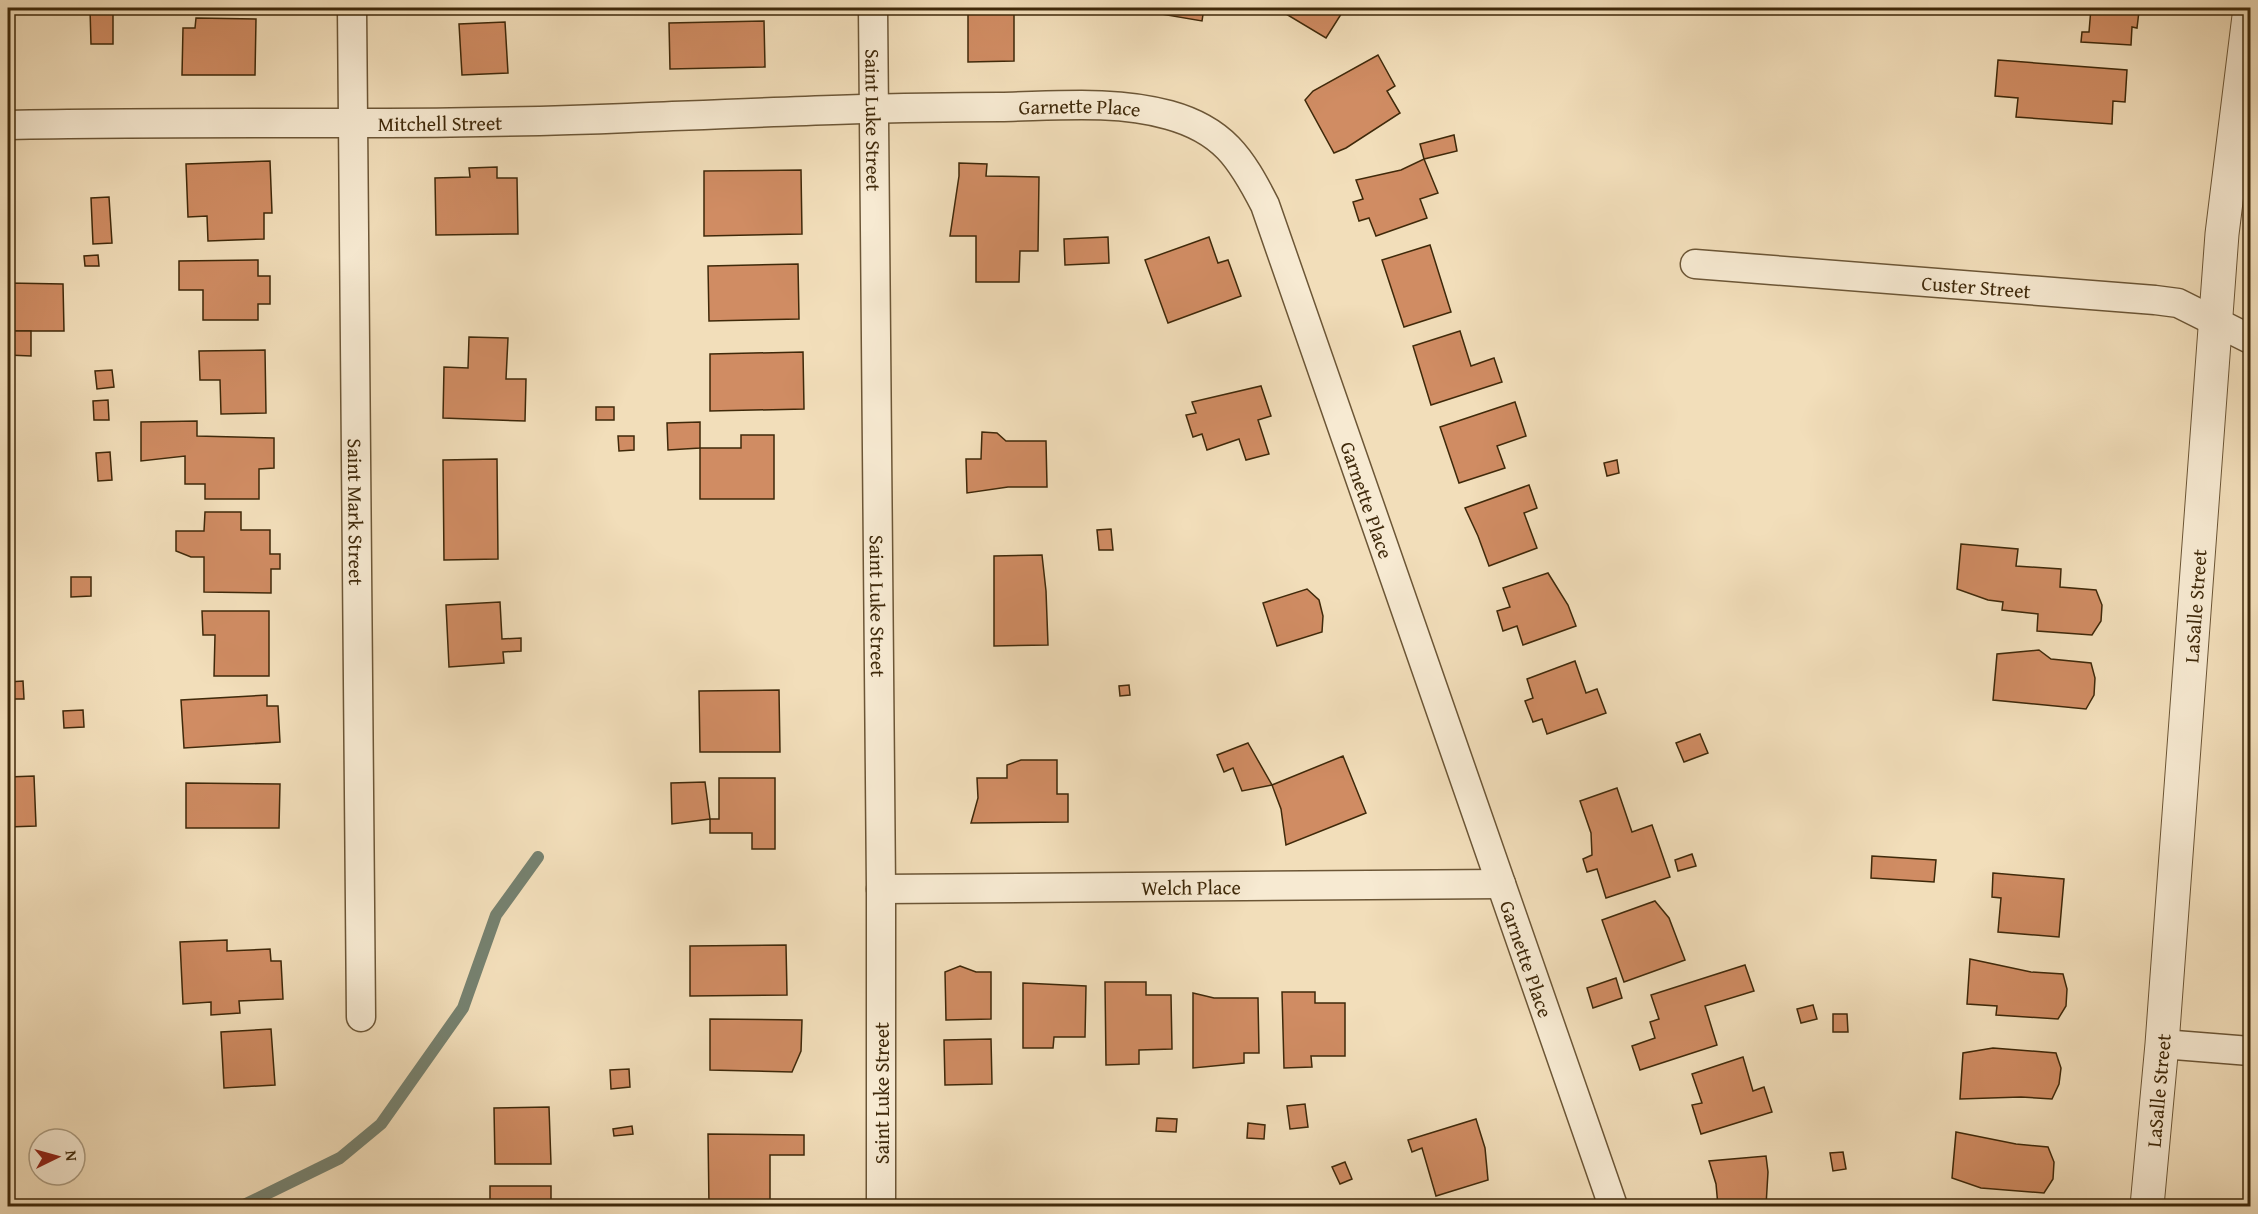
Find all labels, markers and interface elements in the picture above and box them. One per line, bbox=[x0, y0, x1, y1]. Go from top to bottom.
street label: Saint Luke Street bbox=[859, 49, 889, 191]
street label: Garnette Place bbox=[1018, 90, 1143, 123]
street label: Mitchell Street bbox=[378, 107, 503, 137]
street label: Custer Street bbox=[1920, 267, 2032, 305]
street label: Garnette Place bbox=[1334, 437, 1401, 562]
street label: Saint Mark Street bbox=[341, 438, 372, 586]
street label: Saint Luke Street bbox=[863, 535, 894, 677]
street label: LaSalle Street bbox=[2176, 548, 2213, 664]
street label: Welch Place bbox=[1141, 872, 1241, 901]
street label: Garnette Place bbox=[1493, 896, 1561, 1021]
street label: Saint Luke Street bbox=[867, 1022, 896, 1164]
street label: LaSalle Street bbox=[2138, 1033, 2177, 1149]
north arrow bbox=[27, 1127, 87, 1187]
text: N bbox=[60, 1149, 84, 1162]

